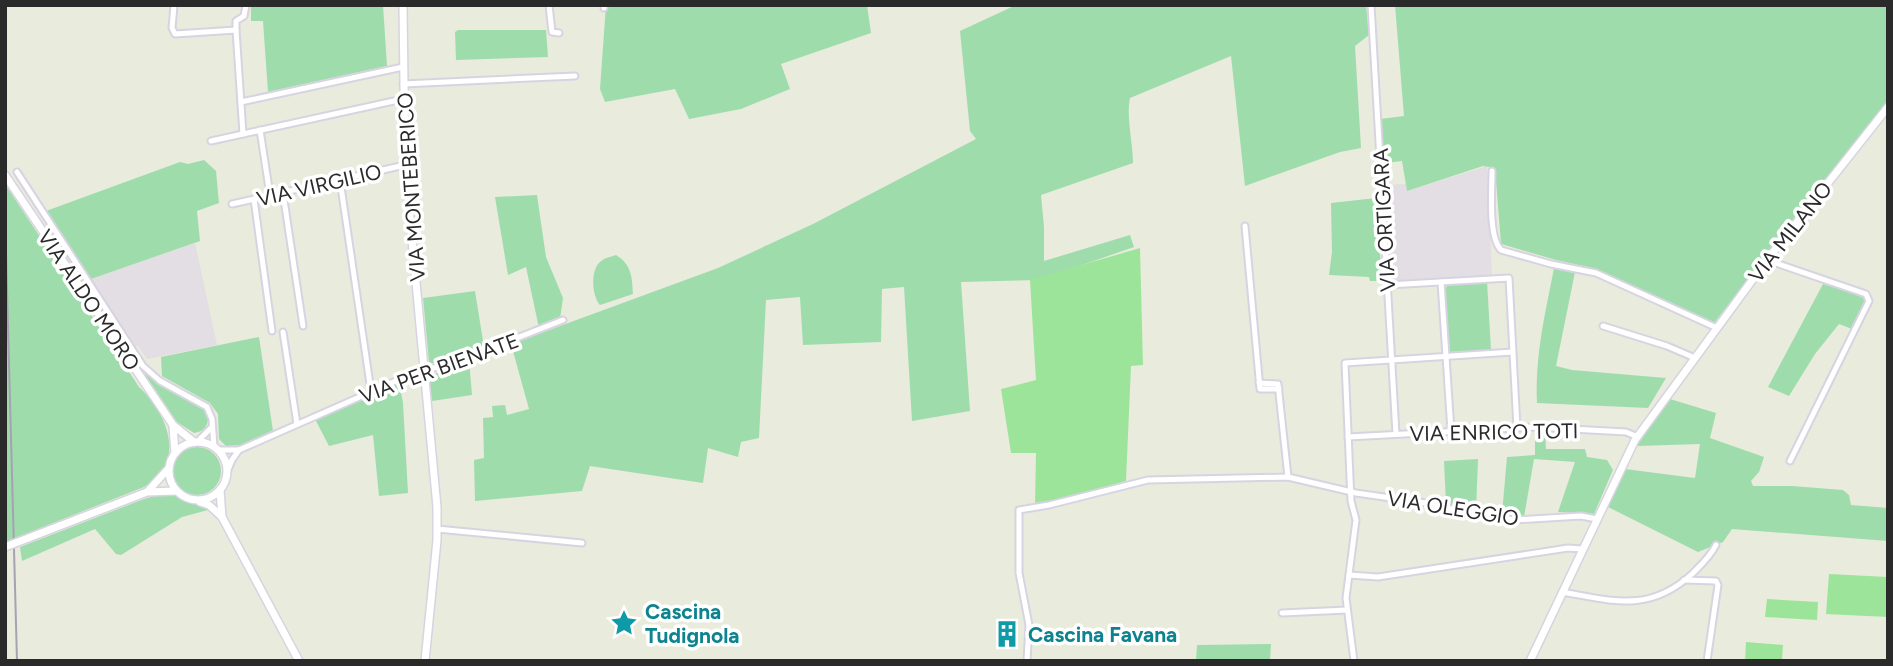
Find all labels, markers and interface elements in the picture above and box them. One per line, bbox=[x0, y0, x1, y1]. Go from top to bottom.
street label: VIA MONTEBERICO bbox=[392, 92, 430, 282]
street label: VIA ORTIGARA bbox=[1368, 148, 1400, 292]
street label: VIA VIRGILIO bbox=[254, 159, 384, 211]
street label: VIA MILANO bbox=[1743, 177, 1837, 287]
street label: VIA ALDO MORO bbox=[33, 225, 145, 375]
street label: VIA PER BIENATE bbox=[356, 328, 522, 408]
street label: VIA ENRICO TOTI bbox=[1409, 418, 1579, 446]
street label: VIA OLEGGIO bbox=[1385, 485, 1521, 531]
place label: Cascina Tudignola bbox=[645, 599, 740, 648]
place icon: Cascina Tudignola bbox=[609, 608, 639, 638]
building icon: Cascina Favana bbox=[992, 619, 1022, 649]
place label: Cascina Favana bbox=[1028, 622, 1177, 647]

